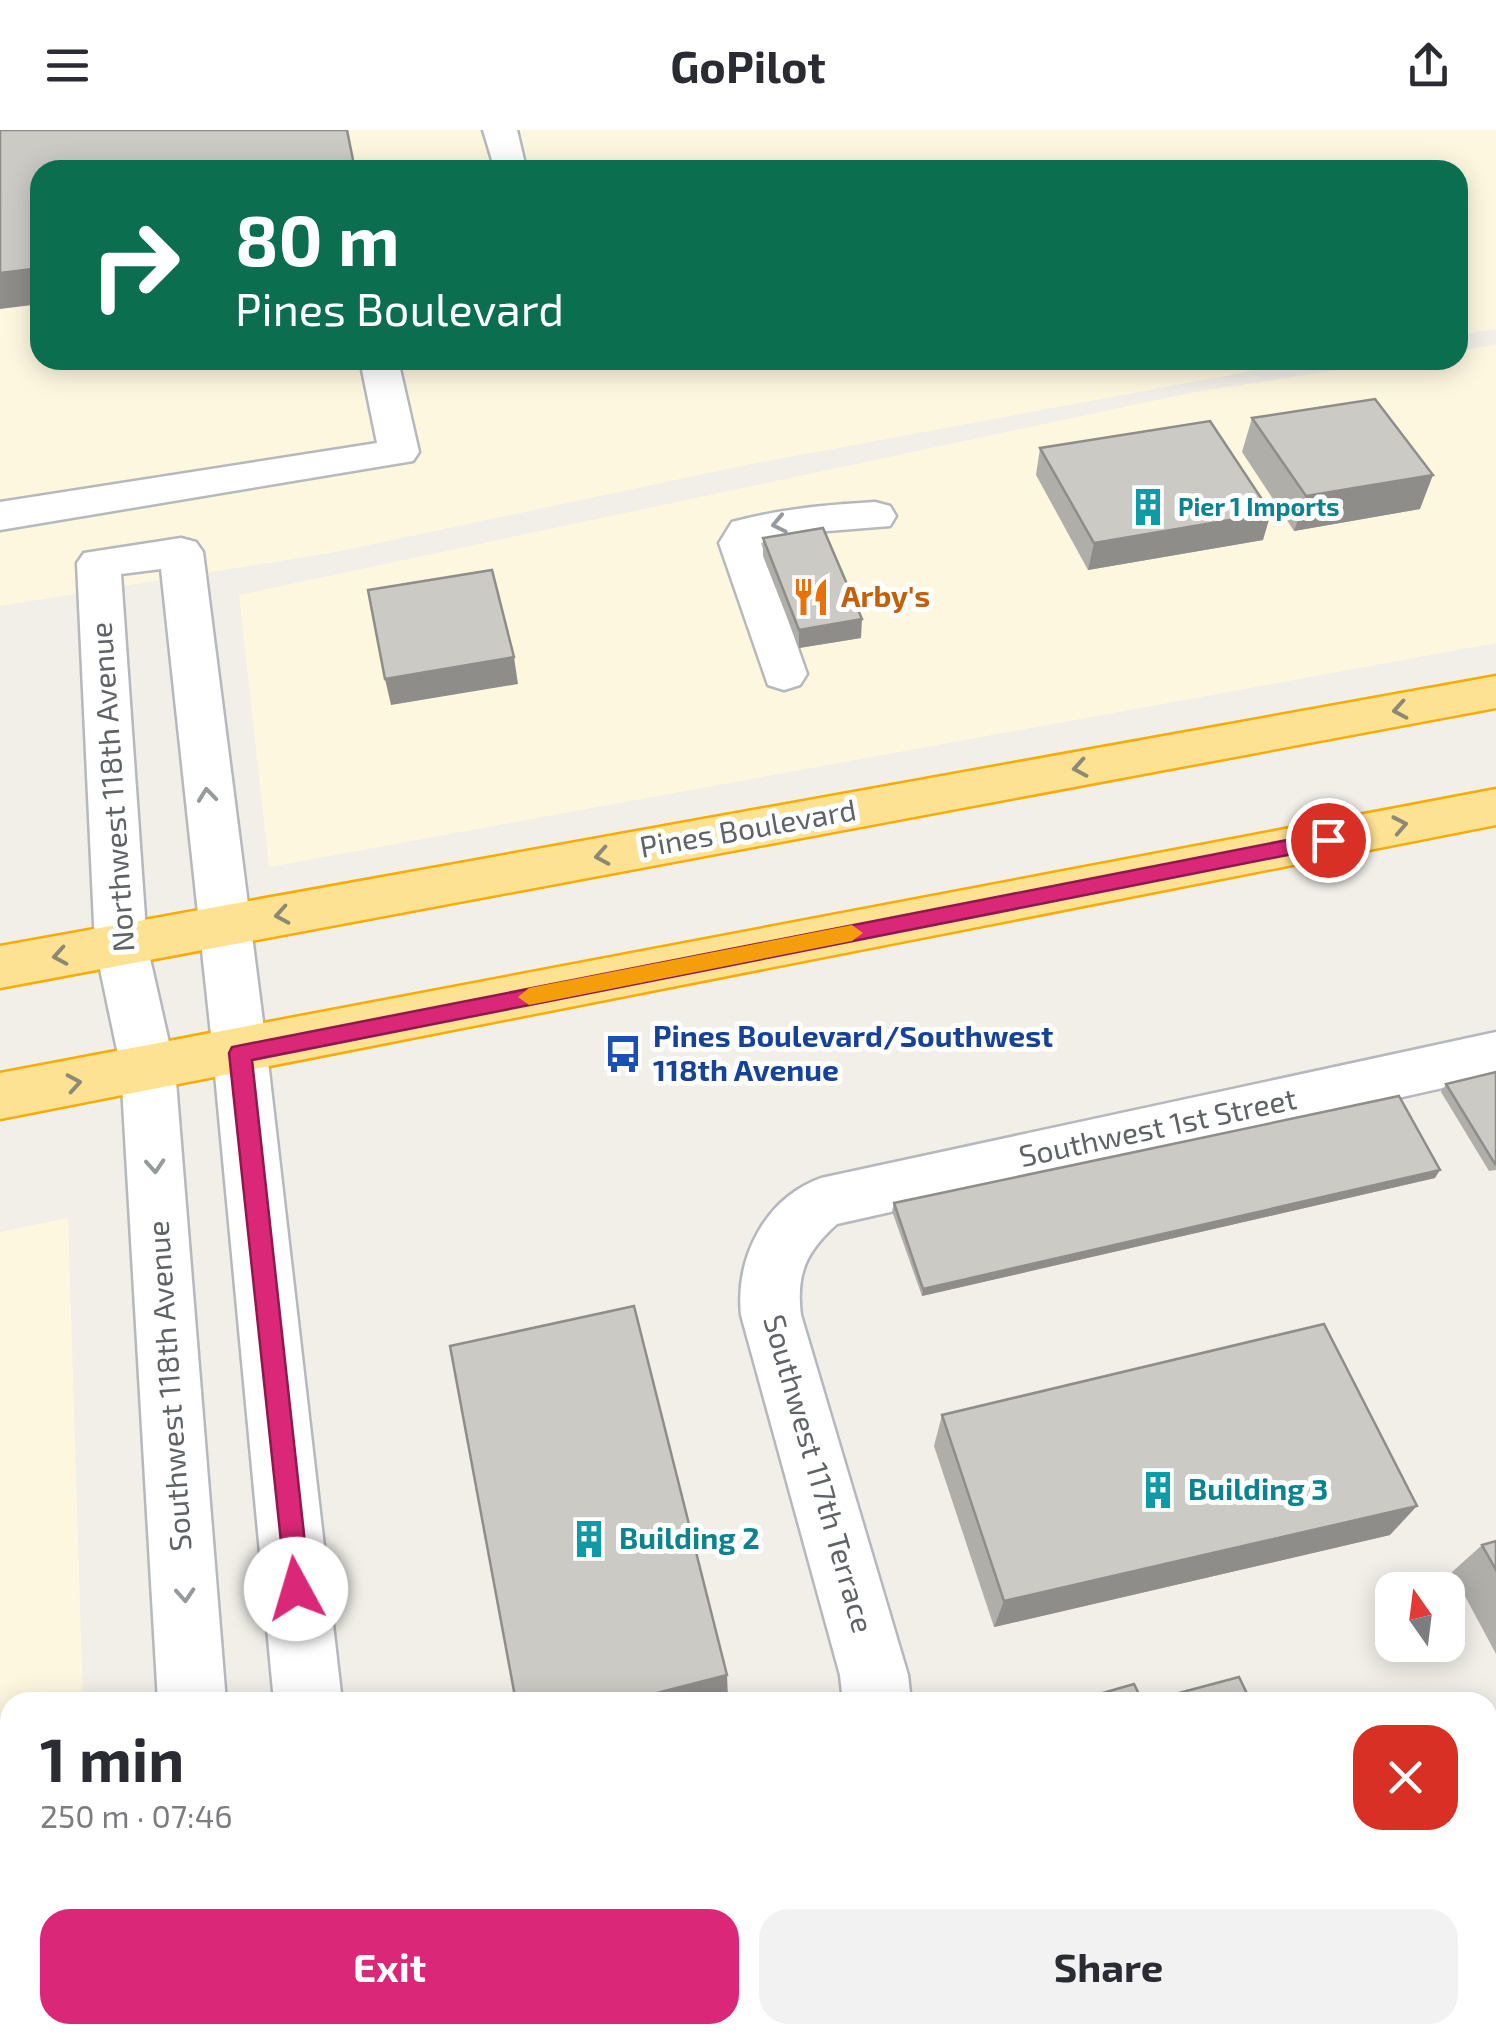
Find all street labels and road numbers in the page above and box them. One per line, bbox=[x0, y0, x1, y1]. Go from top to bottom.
street label: Northwest 118th Avenue bbox=[82, 621, 140, 953]
street label: Pines Boulevard bbox=[636, 790, 859, 864]
street label: Southwest 1st Street bbox=[1016, 1079, 1300, 1173]
street label: Southwest 118th Avenue bbox=[138, 1220, 198, 1553]
street label: Southwest 117th Terrace bbox=[757, 1310, 883, 1637]

